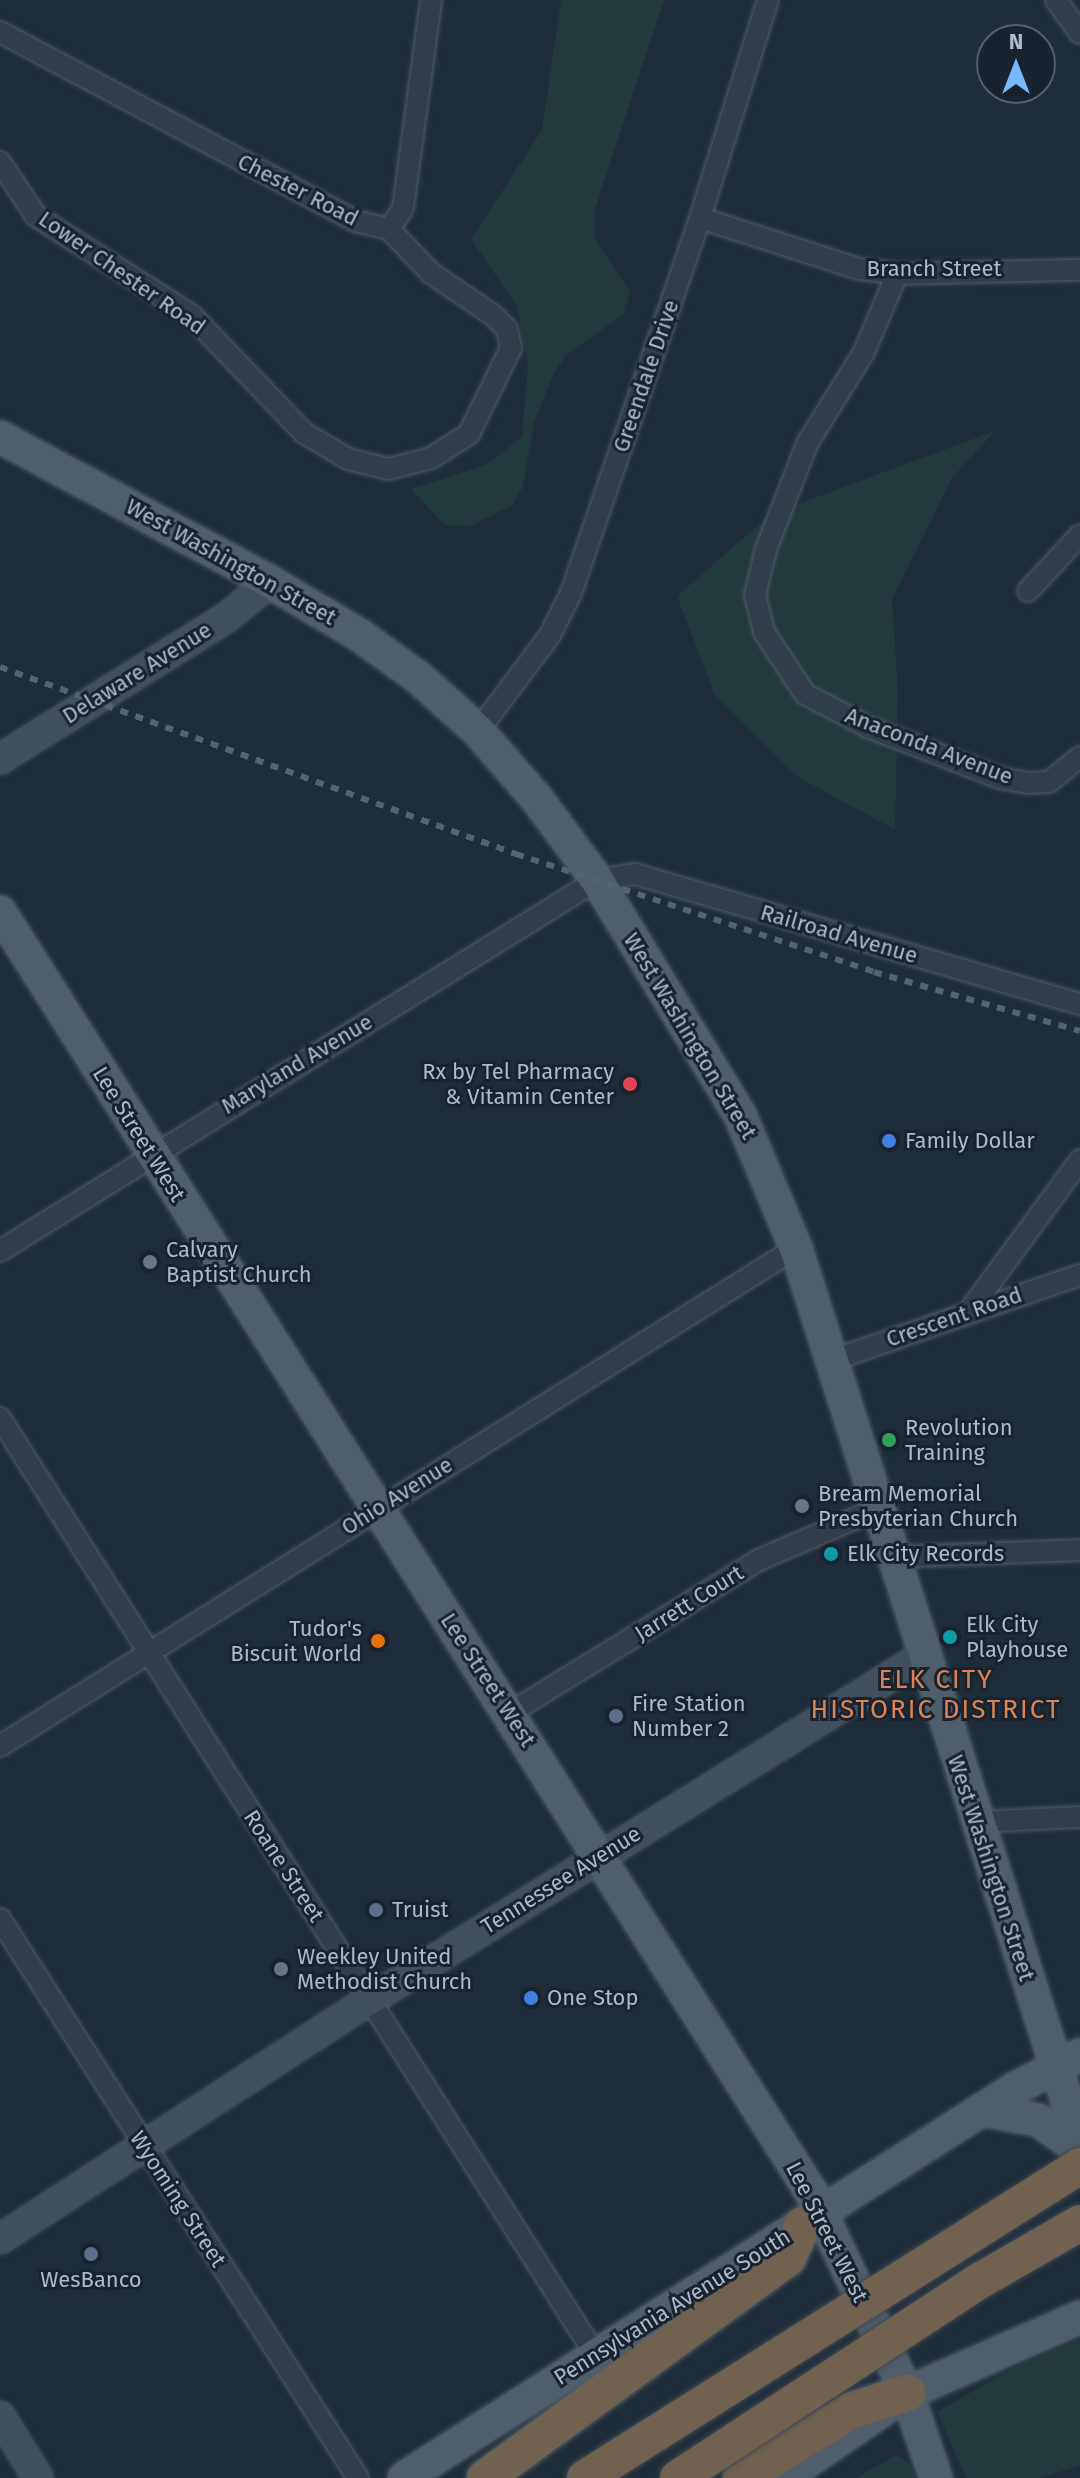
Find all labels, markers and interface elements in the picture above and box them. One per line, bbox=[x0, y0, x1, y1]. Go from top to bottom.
north arrow bbox=[976, 24, 1056, 104]
text: N bbox=[1009, 28, 1023, 55]
street label: Chester Road bbox=[233, 148, 363, 232]
street label: Lower Chester Road bbox=[34, 206, 210, 340]
street label: Branch Street bbox=[867, 256, 1001, 282]
street label: Greendale Drive bbox=[608, 296, 684, 456]
street label: West Washington Street bbox=[121, 493, 341, 631]
street label: Delaware Avenue bbox=[58, 617, 216, 729]
street label: Anaconda Avenue bbox=[842, 702, 1016, 790]
street label: Railroad Avenue bbox=[757, 899, 921, 969]
street label: West Washington Street bbox=[618, 928, 762, 1144]
street label: Maryland Avenue bbox=[217, 1008, 377, 1120]
place label: Rx by Tel Pharmacy & Vitamin Center bbox=[422, 1058, 614, 1110]
street label: Lee Street West bbox=[87, 1062, 191, 1206]
marker: Rx by Tel Pharmacy & Vitamin Center bbox=[621, 1075, 639, 1093]
place label: Family Dollar bbox=[905, 1128, 1035, 1154]
marker: Family Dollar bbox=[880, 1132, 898, 1150]
place label: Calvary Baptist Church bbox=[166, 1236, 312, 1288]
marker: Calvary Baptist Church bbox=[141, 1253, 159, 1271]
street label: Crescent Road bbox=[883, 1281, 1025, 1353]
place label: Revolution Training bbox=[905, 1414, 1013, 1466]
marker: Revolution Training bbox=[880, 1431, 898, 1449]
street label: Ohio Avenue bbox=[337, 1451, 457, 1541]
place label: Bream Memorial Presbyterian Church bbox=[818, 1480, 1018, 1532]
marker: Bream Memorial Presbyterian Church bbox=[793, 1497, 811, 1515]
place label: Elk City Records bbox=[847, 1541, 1004, 1567]
marker: Elk City Records bbox=[822, 1545, 840, 1563]
street label: Jarrett Court bbox=[630, 1559, 748, 1647]
street label: Lee Street West bbox=[435, 1608, 541, 1752]
place label: Elk City Playhouse bbox=[966, 1611, 1068, 1662]
place label: Tudor's Biscuit World bbox=[230, 1615, 362, 1666]
marker: Elk City Playhouse bbox=[941, 1628, 959, 1646]
marker: Tudor's Biscuit World bbox=[369, 1632, 387, 1650]
district label: ELK CITY HISTORIC DISTRICT bbox=[811, 1664, 1061, 1726]
place label: Fire Station Number 2 bbox=[632, 1690, 746, 1742]
marker: Fire Station Number 2 bbox=[607, 1707, 625, 1725]
street label: West Washington Street bbox=[942, 1752, 1040, 1984]
street label: Roane Street bbox=[238, 1805, 330, 1927]
street label: Tennessee Avenue bbox=[476, 1820, 646, 1940]
place label: Truist bbox=[392, 1897, 448, 1923]
marker: Truist bbox=[367, 1901, 385, 1919]
place label: Weekley United Methodist Church bbox=[297, 1943, 472, 1994]
marker: Weekley United Methodist Church bbox=[272, 1960, 290, 1978]
place label: One Stop bbox=[547, 1985, 638, 2011]
marker: One Stop bbox=[522, 1989, 540, 2007]
street label: Wyoming Street bbox=[124, 2126, 232, 2272]
street label: Lee Street West bbox=[780, 2157, 874, 2307]
street label: Pennsylvania Avenue South bbox=[549, 2223, 795, 2391]
marker: WesBanco bbox=[82, 2245, 100, 2263]
place label: WesBanco bbox=[40, 2267, 142, 2293]

